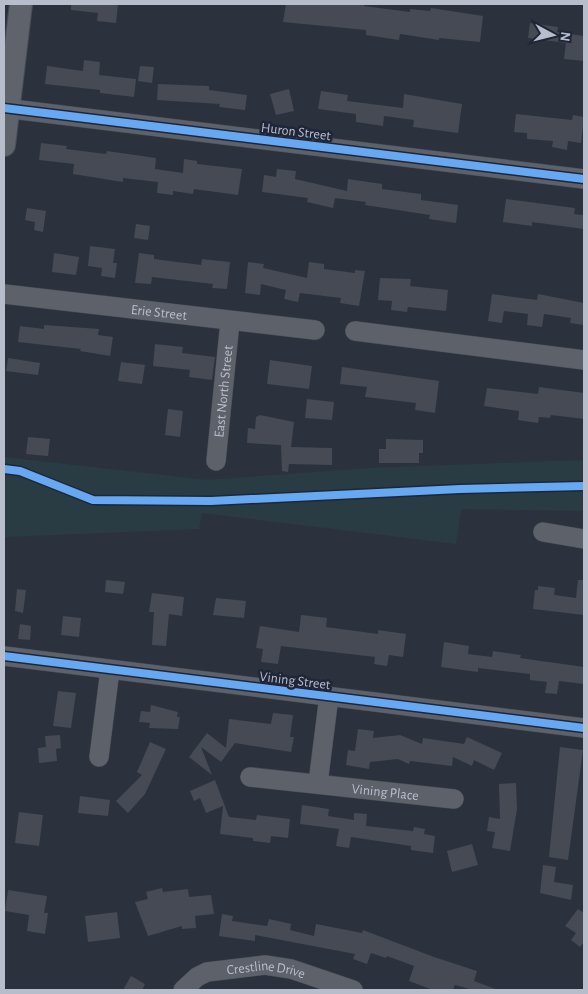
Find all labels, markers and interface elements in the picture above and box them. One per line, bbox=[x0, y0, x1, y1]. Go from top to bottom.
north arrow bbox=[528, 10, 578, 60]
text: N bbox=[557, 31, 572, 42]
street label: Huron Street bbox=[260, 121, 332, 143]
street label: Erie Street bbox=[130, 303, 188, 323]
street label: East North Street bbox=[212, 344, 236, 438]
street label: Vining Street bbox=[259, 670, 332, 692]
street label: Vining Place bbox=[351, 782, 419, 803]
street label: Crestline Drive bbox=[226, 959, 307, 981]

